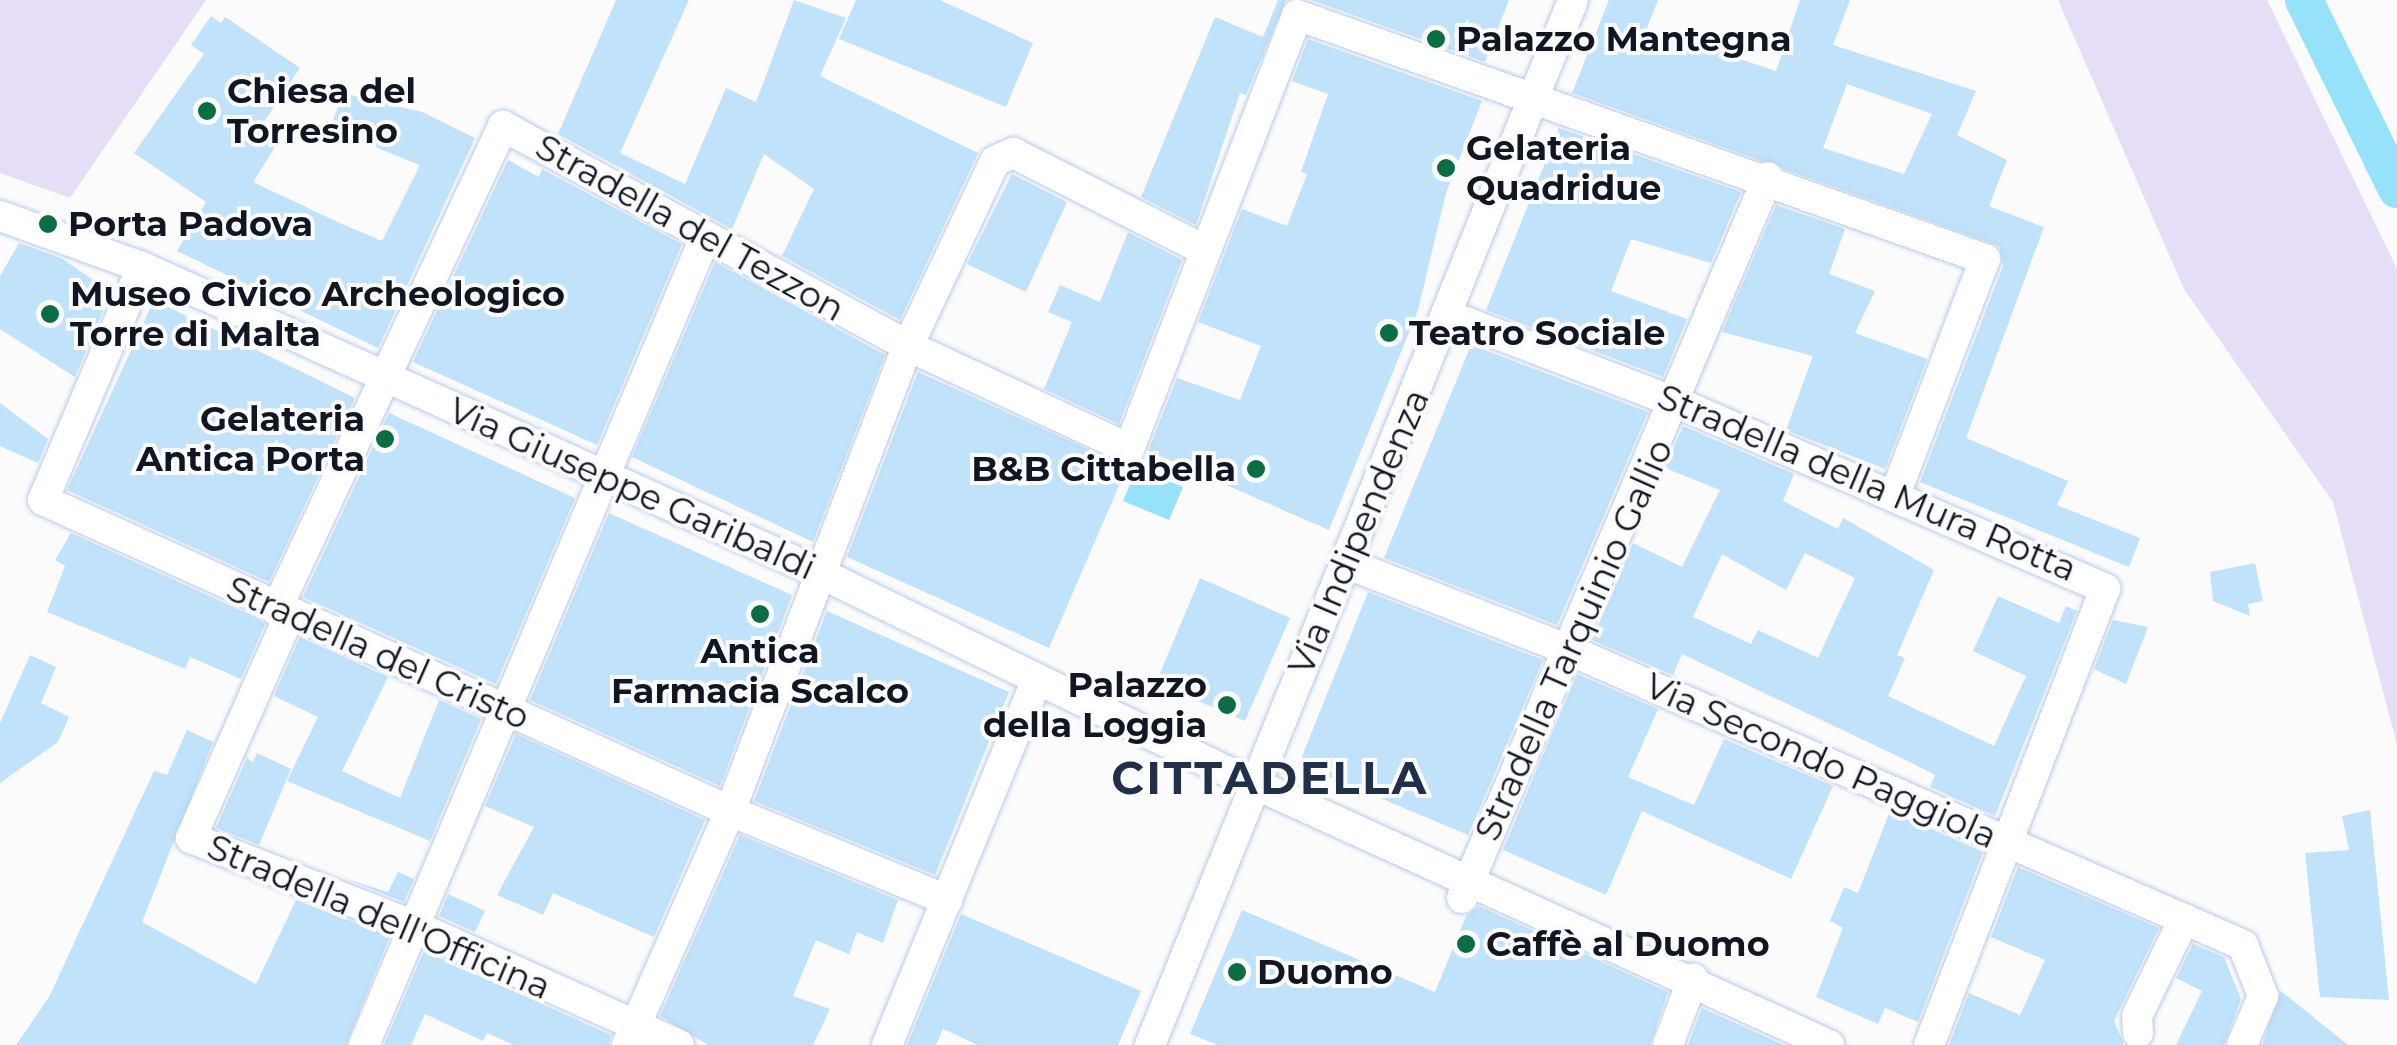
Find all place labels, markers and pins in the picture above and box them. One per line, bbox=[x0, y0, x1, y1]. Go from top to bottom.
place label: Palazzo Mantegna bbox=[1456, 18, 1792, 60]
marker: Palazzo Mantegna bbox=[1425, 28, 1447, 50]
place label: Chiesa del Torresino bbox=[227, 70, 416, 152]
marker: Chiesa del Torresino bbox=[196, 100, 218, 122]
place label: Gelateria Quadridue bbox=[1466, 127, 1661, 209]
marker: Gelateria Quadridue bbox=[1435, 157, 1457, 179]
place label: Porta Padova bbox=[68, 203, 313, 245]
marker: Porta Padova bbox=[37, 213, 59, 235]
place label: Museo Civico Archeologico Torre di Malta bbox=[70, 273, 565, 355]
marker: Museo Civico Archeologico Torre di Malta bbox=[39, 303, 61, 325]
place label: Teatro Sociale bbox=[1409, 312, 1665, 354]
marker: Teatro Sociale bbox=[1378, 322, 1400, 344]
place label: Gelateria Antica Porta bbox=[136, 398, 365, 480]
marker: Gelateria Antica Porta bbox=[374, 428, 396, 450]
place label: B&B Cittabella bbox=[971, 448, 1236, 490]
marker: B&B Cittabella bbox=[1245, 458, 1267, 480]
marker: Antica Farmacia Scalco bbox=[749, 603, 771, 625]
place label: Antica Farmacia Scalco bbox=[611, 630, 909, 712]
place label: Palazzo della Loggia bbox=[983, 664, 1207, 746]
marker: Palazzo della Loggia bbox=[1216, 694, 1238, 716]
place label: Caffè al Duomo bbox=[1486, 923, 1770, 965]
marker: Caffè al Duomo bbox=[1455, 933, 1477, 955]
place label: Duomo bbox=[1257, 951, 1393, 993]
marker: Duomo bbox=[1226, 961, 1248, 983]

